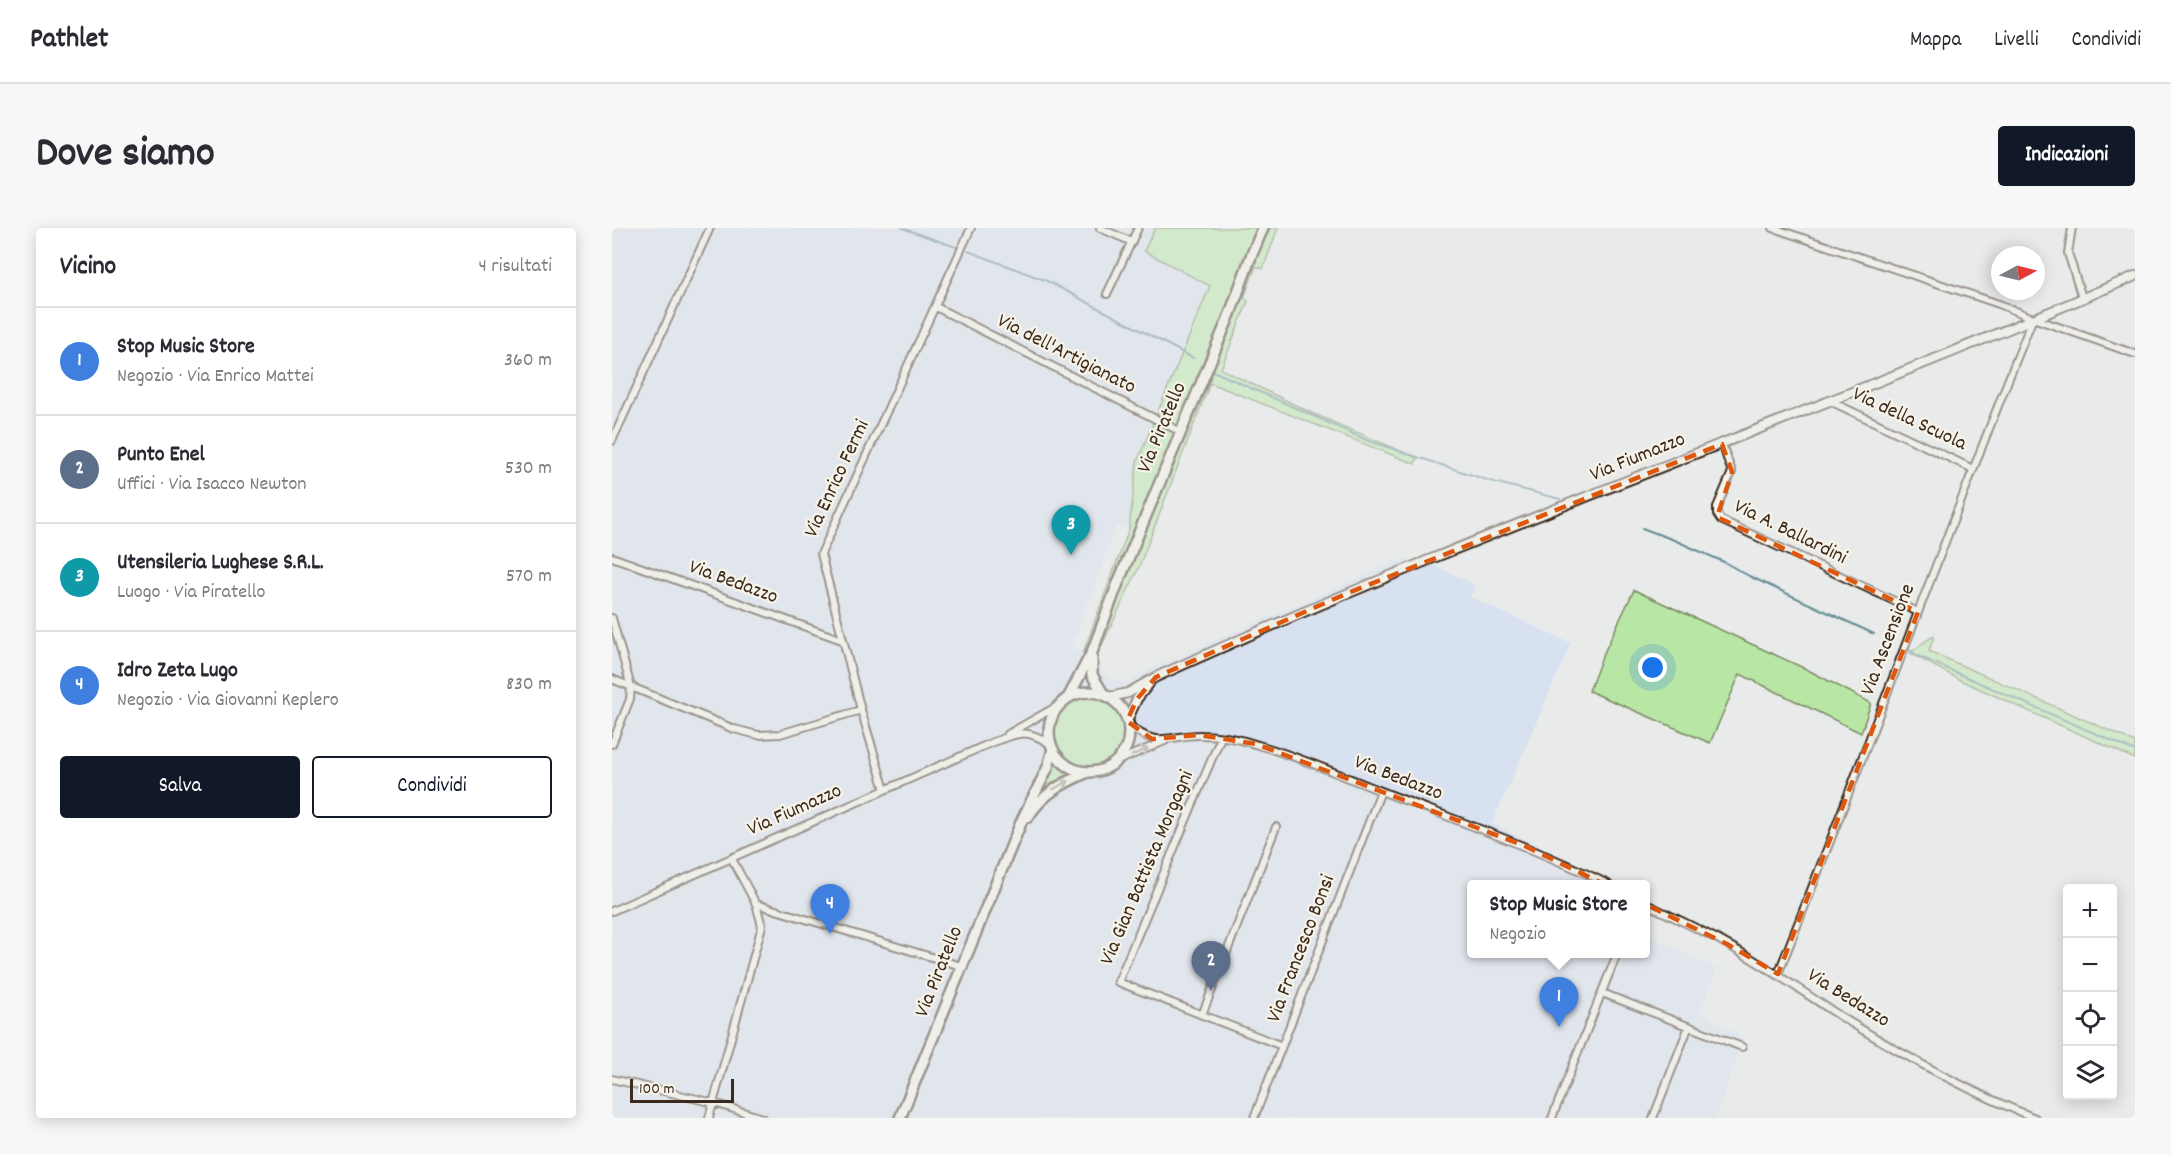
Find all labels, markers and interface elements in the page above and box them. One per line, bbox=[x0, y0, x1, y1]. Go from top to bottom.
text: Pathlet bbox=[30, 21, 108, 61]
text: Mappa bbox=[1910, 26, 1961, 56]
text: Livelli bbox=[1994, 26, 2039, 56]
text: Condividi bbox=[2072, 26, 2141, 56]
text: Dove siamo bbox=[36, 126, 215, 186]
button: Indicazioni bbox=[1998, 126, 2135, 186]
north arrow bbox=[1991, 246, 2045, 300]
text: Vicino bbox=[60, 249, 116, 286]
text: 4 risultati bbox=[478, 253, 552, 281]
street label: Via dell'Artigianato bbox=[991, 307, 1141, 403]
text: Stop Music Store bbox=[117, 332, 255, 363]
text: 1 bbox=[77, 347, 82, 375]
text: 360 m bbox=[504, 347, 552, 375]
text: Negozio · Via Enrico Mattei bbox=[117, 363, 314, 391]
street label: Via Piratello bbox=[1130, 378, 1196, 478]
street label: Via della Scuola bbox=[1847, 380, 1972, 460]
street label: Via Enrico Fermi bbox=[798, 415, 878, 543]
street label: Via Fiumazzo bbox=[1586, 425, 1690, 491]
text: Punto Enel bbox=[117, 440, 205, 471]
text: 2 bbox=[75, 455, 84, 483]
text: 530 m bbox=[505, 455, 552, 483]
text: Uffici · Via Isacco Newton bbox=[117, 471, 307, 499]
street label: Via A. Ballardini bbox=[1728, 493, 1852, 574]
pin: 3 bbox=[1052, 506, 1090, 555]
text: Utensileria Lughese S.R.L. bbox=[117, 548, 324, 579]
street label: Via Bedazzo bbox=[684, 553, 782, 613]
text: 3 bbox=[75, 563, 84, 591]
text: 570 m bbox=[506, 563, 552, 591]
text: Luogo · Via Piratello bbox=[117, 579, 265, 607]
street label: Via Ascensione bbox=[1854, 580, 1924, 700]
your location bbox=[1638, 653, 1667, 682]
text: Idro Zeta Lugo bbox=[117, 656, 238, 687]
text: 4 bbox=[75, 671, 84, 699]
text: 830 m bbox=[506, 671, 552, 699]
text: Negozio · Via Giovanni Keplero bbox=[117, 687, 339, 715]
one-way arrow bbox=[1131, 746, 1149, 757]
street label: Via Bedazzo bbox=[1349, 748, 1447, 810]
button: Salva bbox=[60, 756, 300, 818]
button: Condividi bbox=[312, 756, 552, 818]
street label: Via Gian Battista Morgagni bbox=[1093, 766, 1203, 970]
street label: Via Fiumazzo bbox=[743, 777, 847, 845]
one-way arrow bbox=[1052, 779, 1069, 791]
street label: Via Francesco Bonsi bbox=[1260, 871, 1344, 1027]
popup bbox=[1467, 880, 1650, 958]
pin: 4 bbox=[810, 884, 850, 934]
map controls bbox=[2063, 884, 2117, 1100]
button: + bbox=[2063, 884, 2117, 938]
text: Stop Music Store bbox=[1490, 890, 1627, 921]
text: Negozio bbox=[1490, 921, 1546, 949]
street label: Via Piratello bbox=[908, 922, 972, 1022]
button: − bbox=[2063, 938, 2117, 992]
pin: 2 bbox=[1192, 942, 1230, 991]
street label: Via Bedazzo bbox=[1801, 962, 1895, 1036]
pin: 1 bbox=[1540, 978, 1578, 1027]
button: locate bbox=[2063, 992, 2117, 1046]
button: layers bbox=[2063, 1046, 2117, 1100]
scale bar bbox=[630, 1076, 734, 1104]
text: 100 m bbox=[639, 1078, 675, 1101]

